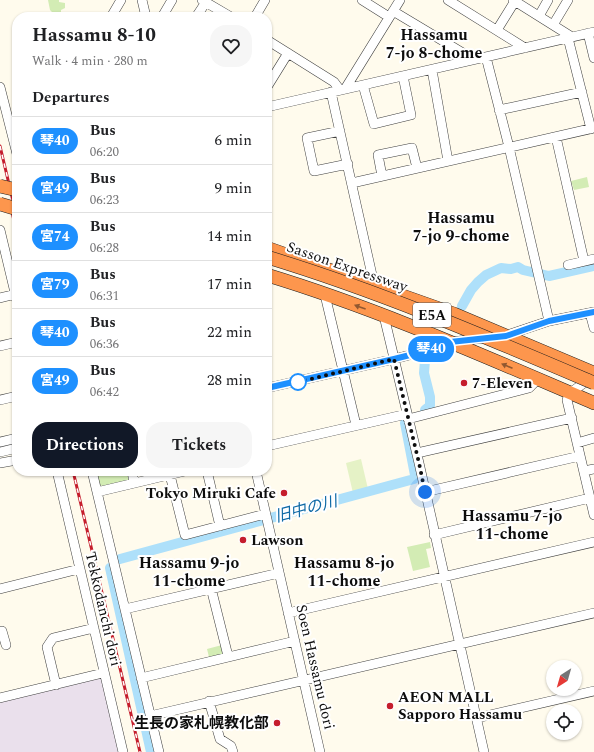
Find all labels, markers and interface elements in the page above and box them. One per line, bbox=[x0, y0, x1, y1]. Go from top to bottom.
text: Hassamu 8-10 bbox=[32, 21, 156, 50]
district label: Hassamu 7-jo 8-chome bbox=[386, 23, 482, 65]
button: heart bbox=[210, 25, 252, 67]
text: Walk · 4 min · 280 m bbox=[32, 51, 148, 71]
text: Departures bbox=[32, 86, 110, 109]
text: Bus bbox=[90, 119, 116, 142]
text: 6 min bbox=[214, 129, 252, 152]
text: 琴40 bbox=[40, 130, 70, 151]
text: 06:20 bbox=[90, 142, 119, 162]
text: Bus bbox=[90, 167, 116, 190]
text: 9 min bbox=[214, 177, 252, 200]
text: 宮49 bbox=[40, 178, 70, 199]
text: 06:23 bbox=[90, 190, 119, 210]
district label: Hassamu 7-jo 9-chome bbox=[413, 206, 509, 248]
text: Bus bbox=[90, 215, 116, 238]
text: 14 min bbox=[207, 225, 252, 248]
text: 宮74 bbox=[40, 226, 70, 247]
street label: Sasson Expressway bbox=[283, 236, 411, 299]
text: 06:28 bbox=[90, 238, 119, 258]
text: Bus bbox=[90, 263, 116, 286]
text: 17 min bbox=[207, 273, 252, 296]
text: 宮79 bbox=[40, 274, 70, 295]
text: 06:31 bbox=[90, 286, 119, 306]
road number: E5A bbox=[413, 303, 451, 327]
one-way arrow bbox=[353, 304, 365, 310]
text: Bus bbox=[90, 311, 116, 334]
text: 22 min bbox=[207, 321, 252, 344]
text: 琴40 bbox=[40, 322, 70, 343]
text: 06:36 bbox=[90, 334, 119, 354]
line badge: 琴40 bbox=[408, 336, 454, 362]
text: 琴40 bbox=[416, 338, 446, 359]
text: Bus bbox=[90, 359, 116, 382]
one-way arrow bbox=[501, 363, 512, 369]
text: 28 min bbox=[207, 369, 252, 392]
text: 宮49 bbox=[40, 370, 70, 391]
place label: 7-Eleven bbox=[472, 372, 532, 395]
unlabelled marker bbox=[289, 373, 307, 391]
marker: 7-Eleven bbox=[459, 378, 469, 388]
text: 06:42 bbox=[90, 382, 119, 402]
button: Directions bbox=[32, 422, 138, 468]
button: Tickets bbox=[146, 422, 252, 468]
place label: Tokyo Miruki Cafe bbox=[146, 482, 276, 505]
your location bbox=[415, 482, 435, 502]
marker: Tokyo Miruki Cafe bbox=[279, 488, 289, 498]
water label: 旧中の川 bbox=[272, 489, 342, 529]
district label: Hassamu 7-jo 11-chome bbox=[462, 504, 562, 546]
place label: Lawson bbox=[251, 529, 303, 552]
marker: Lawson bbox=[238, 535, 248, 545]
street label: Tekkodanchi dori bbox=[79, 549, 127, 669]
district label: Hassamu 9-jo 11-chome bbox=[139, 551, 239, 593]
district label: Hassamu 8-jo 11-chome bbox=[294, 551, 394, 593]
street label: Soen Hassamu dori bbox=[289, 602, 341, 732]
north arrow bbox=[546, 660, 582, 696]
map controls bbox=[546, 660, 582, 740]
place label: AEON MALL Sapporo Hassamu bbox=[398, 686, 522, 726]
marker: AEON MALL Sapporo Hassamu bbox=[385, 701, 395, 711]
button: locate bbox=[546, 704, 582, 740]
place label: 生長の家札幌教化部 bbox=[134, 712, 269, 735]
marker: 生長の家札幌教化部 bbox=[272, 718, 282, 728]

